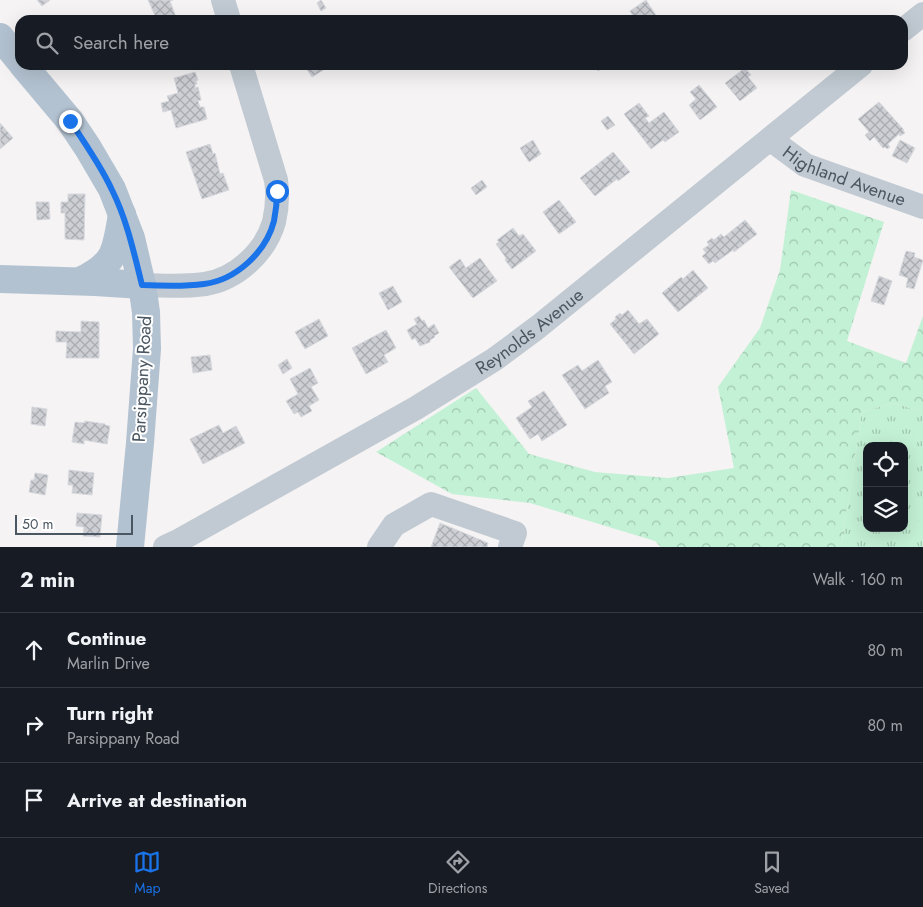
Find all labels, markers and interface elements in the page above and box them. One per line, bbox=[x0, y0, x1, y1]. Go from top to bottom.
search box bbox=[15, 15, 908, 70]
icon: search bbox=[33, 29, 61, 57]
text: Search here bbox=[73, 29, 169, 56]
route end bbox=[59, 110, 82, 133]
street label: Highland Avenue bbox=[777, 139, 909, 213]
route start bbox=[266, 180, 289, 203]
street label: Reynolds Avenue bbox=[471, 282, 589, 381]
street label: Parsippany Road bbox=[126, 315, 158, 443]
map controls bbox=[863, 442, 908, 532]
button: locate bbox=[863, 442, 908, 487]
button: layers bbox=[863, 487, 908, 532]
scale bar bbox=[15, 512, 132, 535]
text: 50 m bbox=[22, 514, 53, 534]
text: 2 min bbox=[20, 565, 75, 595]
text: Walk · 160 m bbox=[813, 568, 903, 591]
text: Continue bbox=[67, 625, 146, 652]
icon: ahead bbox=[20, 636, 48, 664]
text: 80 m bbox=[867, 639, 903, 662]
text: Marlin Drive bbox=[67, 652, 150, 675]
text: Turn right bbox=[67, 700, 153, 727]
icon: right bbox=[20, 711, 48, 739]
text: 80 m bbox=[867, 714, 903, 737]
text: Parsippany Road bbox=[67, 727, 180, 750]
icon: arrive bbox=[20, 786, 48, 814]
text: Arrive at destination bbox=[67, 787, 247, 814]
tab: Map bbox=[133, 848, 161, 898]
tab: Directions bbox=[428, 848, 487, 898]
tab: Saved bbox=[754, 848, 790, 898]

